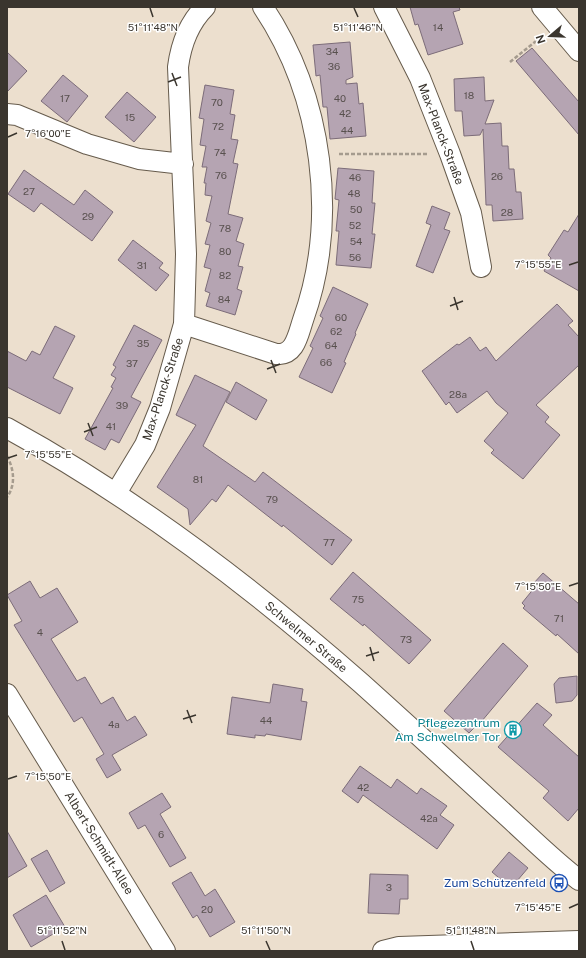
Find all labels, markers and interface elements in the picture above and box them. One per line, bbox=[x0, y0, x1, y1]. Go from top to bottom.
north arrow bbox=[530, 16, 570, 56]
text: 51°11'48"N bbox=[128, 21, 178, 33]
text: 51°11'46"N bbox=[333, 21, 383, 33]
house number: 14 bbox=[433, 21, 443, 33]
text: N bbox=[533, 33, 548, 45]
house number: 34 bbox=[326, 45, 338, 57]
house number: 36 bbox=[328, 60, 340, 72]
street label: Max-Planck-Straße bbox=[415, 81, 467, 187]
house number: 18 bbox=[464, 89, 474, 101]
house number: 17 bbox=[60, 92, 70, 104]
house number: 40 bbox=[334, 92, 346, 104]
house number: 70 bbox=[211, 96, 223, 108]
house number: 42 bbox=[339, 107, 351, 119]
house number: 15 bbox=[125, 111, 135, 123]
house number: 72 bbox=[212, 120, 224, 132]
house number: 44 bbox=[341, 124, 353, 136]
text: 7°16'00"E bbox=[25, 127, 71, 139]
house number: 74 bbox=[214, 146, 226, 158]
house number: 76 bbox=[215, 169, 227, 181]
house number: 26 bbox=[491, 170, 503, 182]
house number: 46 bbox=[349, 171, 361, 183]
house number: 27 bbox=[23, 185, 35, 197]
house number: 48 bbox=[348, 187, 360, 199]
house number: 50 bbox=[350, 203, 362, 215]
house number: 28 bbox=[501, 206, 513, 218]
house number: 29 bbox=[82, 210, 94, 222]
house number: 52 bbox=[349, 219, 361, 231]
house number: 78 bbox=[219, 222, 231, 234]
house number: 54 bbox=[350, 235, 362, 247]
house number: 80 bbox=[219, 245, 231, 257]
house number: 56 bbox=[349, 251, 361, 263]
text: 7°15'55"E bbox=[515, 258, 561, 270]
house number: 31 bbox=[137, 259, 147, 271]
house number: 82 bbox=[219, 269, 231, 281]
house number: 84 bbox=[218, 293, 230, 305]
house number: 60 bbox=[335, 311, 347, 323]
house number: 62 bbox=[330, 325, 342, 337]
street label: Max-Planck-Straße bbox=[140, 336, 186, 442]
house number: 35 bbox=[137, 337, 149, 349]
house number: 64 bbox=[325, 339, 337, 351]
house number: 66 bbox=[320, 356, 332, 368]
house number: 37 bbox=[126, 357, 138, 369]
house number: 28a bbox=[449, 388, 467, 400]
house number: 39 bbox=[116, 399, 128, 411]
house number: 41 bbox=[106, 420, 116, 432]
text: 7°15'55"E bbox=[25, 448, 71, 460]
house number: 81 bbox=[193, 473, 203, 485]
house number: 79 bbox=[266, 493, 278, 505]
house number: 77 bbox=[323, 536, 335, 548]
text: 7°15'50"E bbox=[515, 580, 561, 592]
house number: 75 bbox=[352, 593, 364, 605]
street label: Schwelmer Straße bbox=[262, 599, 350, 676]
house number: 71 bbox=[554, 612, 564, 624]
house number: 4 bbox=[37, 626, 43, 638]
house number: 73 bbox=[400, 633, 412, 645]
house number: 44 bbox=[260, 714, 272, 726]
place label: Pflegezentrum Am Schwelmer Tor bbox=[395, 716, 500, 744]
house number: 4a bbox=[108, 718, 120, 730]
building icon: Pflegezentrum Am Schwelmer Tor bbox=[503, 720, 523, 740]
text: 7°15'50"E bbox=[25, 770, 71, 782]
house number: 42 bbox=[357, 781, 369, 793]
street label: Albert-Schmidt-Allee bbox=[62, 789, 136, 897]
house number: 42a bbox=[420, 812, 438, 824]
house number: 6 bbox=[158, 828, 164, 840]
bus stop icon: Zum Schützenfeld bbox=[549, 873, 569, 893]
place label: Zum Schützenfeld bbox=[444, 876, 546, 890]
house number: 3 bbox=[386, 881, 392, 893]
text: 7°15'45"E bbox=[515, 901, 561, 913]
house number: 20 bbox=[201, 903, 213, 915]
text: 51°11'52"N bbox=[37, 924, 87, 936]
text: 51°11'50"N bbox=[241, 924, 291, 936]
text: 51°11'48"N bbox=[446, 924, 496, 936]

